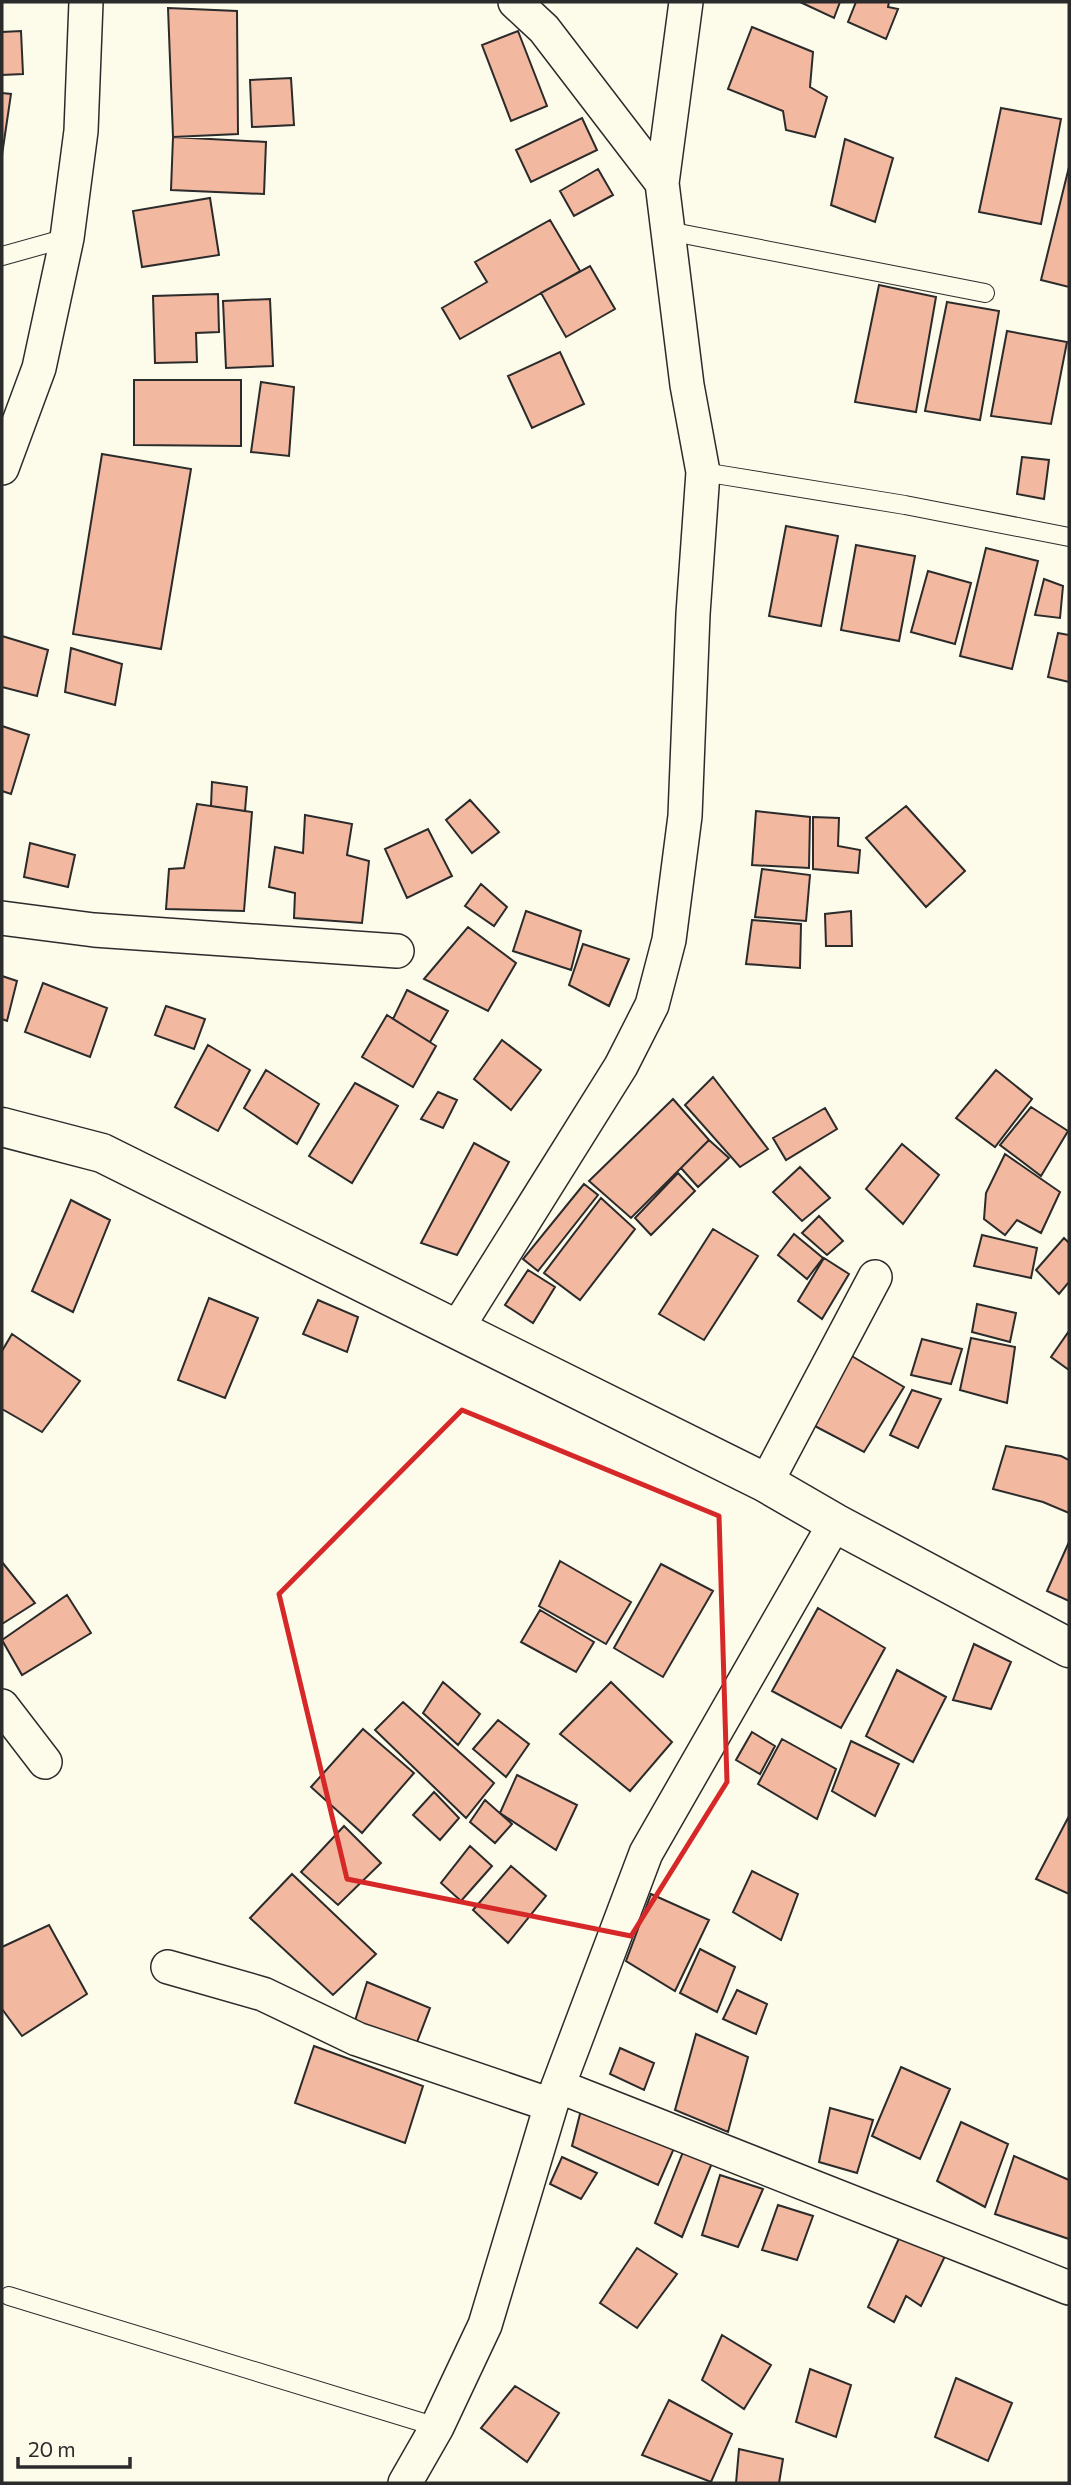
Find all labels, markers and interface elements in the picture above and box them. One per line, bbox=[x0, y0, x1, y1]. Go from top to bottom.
scale bar bbox=[18, 2426, 130, 2470]
text: 20 m bbox=[28, 2436, 76, 2461]

